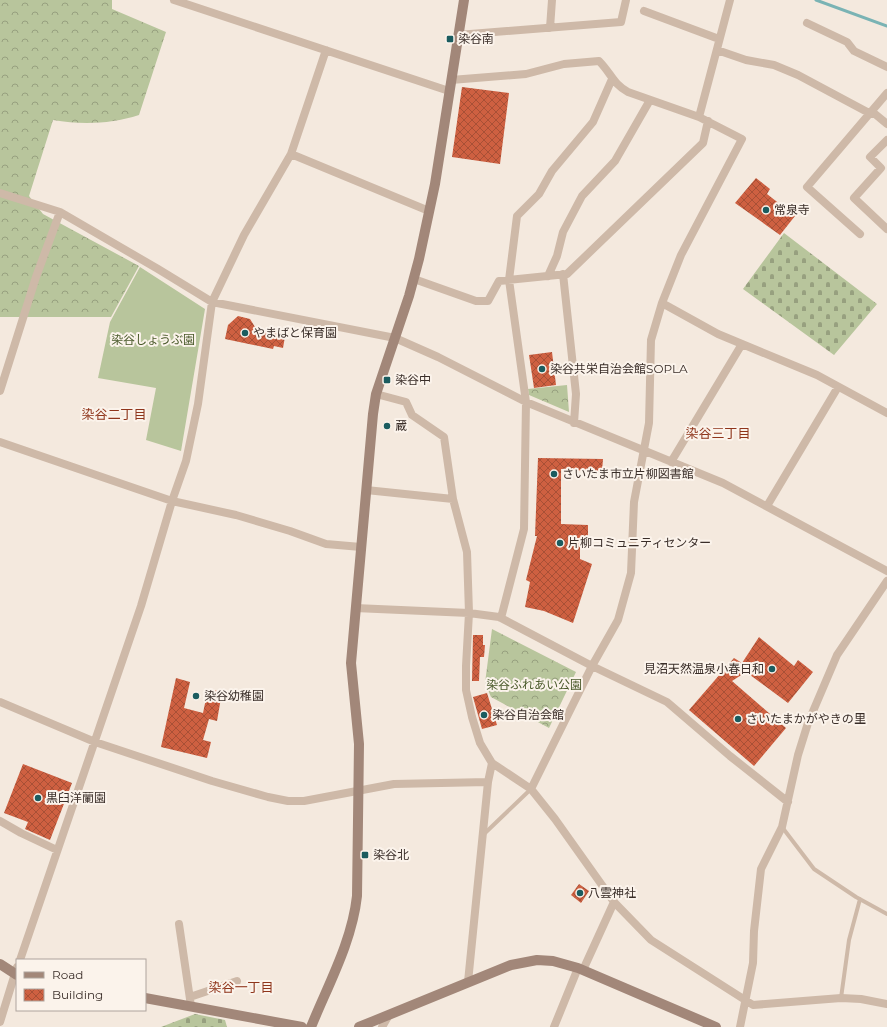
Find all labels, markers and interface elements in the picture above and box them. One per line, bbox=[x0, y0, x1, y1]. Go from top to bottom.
place label: 染谷南 bbox=[458, 31, 494, 46]
marker: 染谷南 bbox=[445, 34, 455, 44]
place label: 常泉寺 bbox=[774, 202, 810, 217]
marker: 常泉寺 bbox=[761, 205, 771, 215]
place label: やまばと保育園 bbox=[253, 325, 337, 340]
marker: やまばと保育園 bbox=[240, 328, 250, 338]
park label: 染谷しょうぶ園 bbox=[111, 332, 195, 347]
place label: 染谷共栄自治会館SOPLA bbox=[550, 361, 688, 376]
marker: 染谷共栄自治会館SOPLA bbox=[537, 364, 547, 374]
place label: 染谷中 bbox=[395, 372, 431, 387]
marker: 染谷中 bbox=[382, 375, 392, 385]
district label: 染谷二丁目 bbox=[81, 406, 147, 422]
place label: 蔵 bbox=[395, 418, 407, 433]
marker: 蔵 bbox=[382, 421, 392, 431]
district label: 染谷三丁目 bbox=[685, 425, 751, 441]
place label: さいたま市立片柳図書館 bbox=[562, 466, 694, 481]
marker: さいたま市立片柳図書館 bbox=[549, 469, 559, 479]
place label: 片柳コミュニティセンター bbox=[568, 535, 711, 550]
marker: 片柳コミュニティセンター bbox=[555, 538, 565, 548]
place label: 見沼天然温泉小春日和 bbox=[644, 661, 764, 676]
marker: 見沼天然温泉小春日和 bbox=[767, 664, 777, 674]
park label: 染谷ふれあい公園 bbox=[486, 677, 582, 692]
place label: 染谷幼稚園 bbox=[204, 688, 264, 703]
marker: 染谷幼稚園 bbox=[191, 691, 201, 701]
place label: 染谷自治会館 bbox=[492, 707, 564, 722]
marker: 染谷自治会館 bbox=[479, 710, 489, 720]
place label: さいたまかがやきの里 bbox=[746, 711, 866, 726]
marker: さいたまかがやきの里 bbox=[733, 714, 743, 724]
place label: 黒臼洋蘭園 bbox=[46, 790, 106, 805]
marker: 黒臼洋蘭園 bbox=[33, 793, 43, 803]
place label: 染谷北 bbox=[373, 847, 409, 862]
marker: 染谷北 bbox=[360, 850, 370, 860]
place label: 八雲神社 bbox=[588, 885, 636, 900]
marker: 八雲神社 bbox=[575, 888, 585, 898]
legend bbox=[16, 959, 146, 1011]
text: Road bbox=[52, 967, 83, 982]
district label: 染谷一丁目 bbox=[208, 979, 274, 995]
text: Building bbox=[52, 987, 103, 1002]

